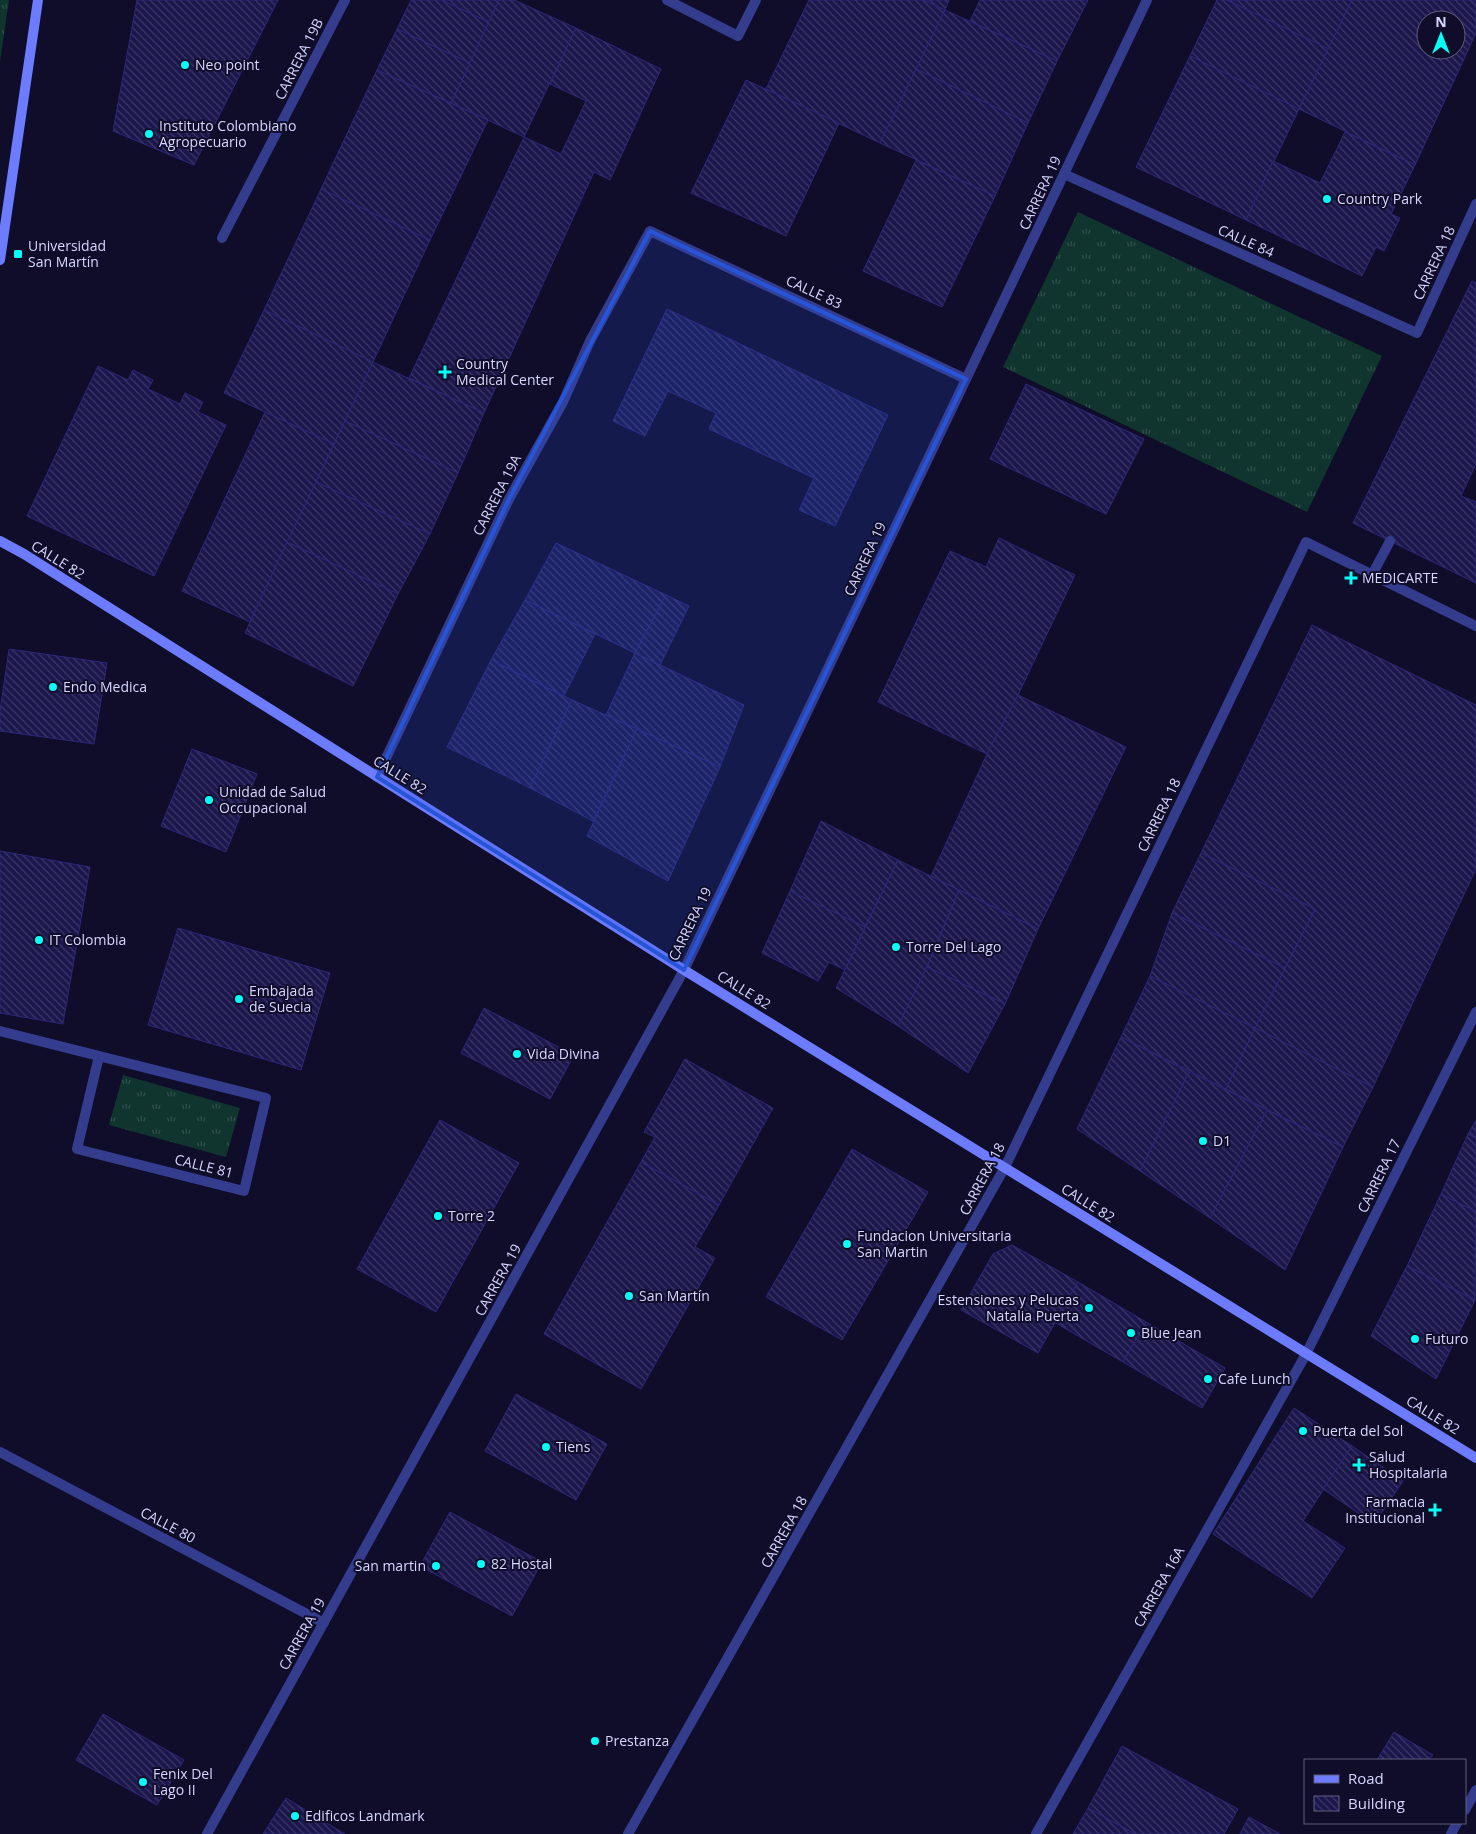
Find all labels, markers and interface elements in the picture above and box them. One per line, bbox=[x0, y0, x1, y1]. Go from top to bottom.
north arrow bbox=[1416, 10, 1466, 60]
text: N bbox=[1435, 12, 1447, 31]
street label: CARRERA 19B bbox=[270, 15, 327, 103]
place label: Neo point bbox=[195, 55, 260, 74]
marker: Neo point bbox=[179, 59, 191, 71]
place label: Instituto Colombiano Agropecuario bbox=[159, 116, 296, 151]
marker: Instituto Colombiano Agropecuario bbox=[143, 128, 155, 140]
street label: CARRERA 19 bbox=[1014, 153, 1065, 233]
place label: Country Park bbox=[1337, 189, 1423, 208]
marker: Country Park bbox=[1321, 193, 1333, 205]
street label: CALLE 84 bbox=[1215, 220, 1277, 261]
street label: CARRERA 18 bbox=[1408, 223, 1459, 303]
place label: Universidad San Martín bbox=[28, 236, 106, 271]
marker: Universidad San Martín bbox=[12, 248, 24, 260]
street label: CALLE 83 bbox=[783, 270, 845, 313]
place label: Country Medical Center bbox=[456, 354, 554, 389]
marker: Country Medical Center bbox=[438, 365, 452, 379]
street label: CARRERA 19A bbox=[468, 451, 525, 539]
street label: CARRERA 19 bbox=[839, 519, 890, 599]
street label: CALLE 82 bbox=[28, 536, 89, 583]
place label: MEDICARTE bbox=[1362, 568, 1438, 587]
marker: MEDICARTE bbox=[1344, 571, 1358, 585]
place label: Endo Medica bbox=[63, 677, 147, 696]
marker: Endo Medica bbox=[47, 681, 59, 693]
street label: CALLE 82 bbox=[370, 751, 431, 798]
street label: CARRERA 18 bbox=[1133, 775, 1185, 855]
place label: Unidad de Salud Occupacional bbox=[219, 782, 326, 817]
marker: Unidad de Salud Occupacional bbox=[203, 794, 215, 806]
street label: CARRERA 19 bbox=[664, 884, 716, 964]
place label: IT Colombia bbox=[49, 930, 126, 949]
marker: IT Colombia bbox=[33, 934, 45, 946]
place label: Torre Del Lago bbox=[906, 937, 1001, 956]
marker: Torre Del Lago bbox=[890, 941, 902, 953]
street label: CALLE 82 bbox=[714, 966, 775, 1013]
place label: Embajada de Suecia bbox=[249, 981, 314, 1016]
marker: Embajada de Suecia bbox=[233, 993, 245, 1005]
place label: Vida Divina bbox=[527, 1044, 599, 1063]
marker: Vida Divina bbox=[511, 1048, 523, 1060]
place label: D1 bbox=[1213, 1131, 1231, 1150]
marker: D1 bbox=[1197, 1135, 1209, 1147]
street label: CARRERA 17 bbox=[1353, 1136, 1405, 1216]
street label: CARRERA 18 bbox=[954, 1139, 1009, 1218]
street label: CALLE 81 bbox=[173, 1149, 235, 1182]
street label: CALLE 82 bbox=[1058, 1179, 1119, 1226]
place label: Torre 2 bbox=[448, 1206, 495, 1225]
marker: Torre 2 bbox=[432, 1210, 444, 1222]
place label: Fundacion Universitaria San Martin bbox=[857, 1226, 1012, 1261]
marker: Fundacion Universitaria San Martin bbox=[841, 1238, 853, 1250]
street label: CARRERA 19 bbox=[470, 1240, 525, 1319]
place label: San Martín bbox=[639, 1286, 710, 1305]
marker: San Martín bbox=[623, 1290, 635, 1302]
place label: Estensiones y Pelucas Natalia Puerta bbox=[938, 1290, 1079, 1325]
marker: Estensiones y Pelucas Natalia Puerta bbox=[1083, 1302, 1095, 1314]
place label: Blue Jean bbox=[1141, 1323, 1202, 1342]
marker: Blue Jean bbox=[1125, 1327, 1137, 1339]
place label: Futuro bbox=[1425, 1329, 1469, 1348]
marker: Futuro bbox=[1409, 1333, 1421, 1345]
place label: Cafe Lunch bbox=[1218, 1369, 1291, 1388]
marker: Cafe Lunch bbox=[1202, 1373, 1214, 1385]
street label: CALLE 82 bbox=[1403, 1391, 1464, 1438]
place label: Puerta del Sol bbox=[1313, 1421, 1403, 1440]
marker: Puerta del Sol bbox=[1297, 1425, 1309, 1437]
place label: Tiens bbox=[556, 1437, 591, 1456]
marker: Tiens bbox=[540, 1441, 552, 1453]
place label: Salud Hospitalaria bbox=[1369, 1447, 1448, 1482]
marker: Salud Hospitalaria bbox=[1353, 1459, 1365, 1471]
street label: CARRERA 18 bbox=[756, 1492, 811, 1571]
place label: Farmacia Institucional bbox=[1345, 1492, 1425, 1527]
street label: CALLE 80 bbox=[137, 1502, 199, 1547]
marker: Farmacia Institucional bbox=[1429, 1504, 1441, 1516]
street label: CARRERA 16A bbox=[1129, 1543, 1188, 1630]
place label: 82 Hostal bbox=[491, 1554, 552, 1573]
place label: San martin bbox=[355, 1556, 426, 1575]
marker: 82 Hostal bbox=[475, 1558, 487, 1570]
marker: San martin bbox=[430, 1560, 442, 1572]
street label: CARRERA 19 bbox=[274, 1594, 329, 1673]
place label: Prestanza bbox=[605, 1731, 669, 1750]
marker: Prestanza bbox=[589, 1735, 601, 1747]
legend bbox=[1304, 1759, 1466, 1824]
place label: Fenix Del Lago II bbox=[153, 1764, 213, 1799]
text: Road bbox=[1348, 1768, 1384, 1788]
marker: Fenix Del Lago II bbox=[137, 1776, 149, 1788]
text: Building bbox=[1348, 1793, 1405, 1813]
place label: Edificos Landmark bbox=[305, 1806, 425, 1825]
marker: Edificos Landmark bbox=[289, 1810, 301, 1822]

